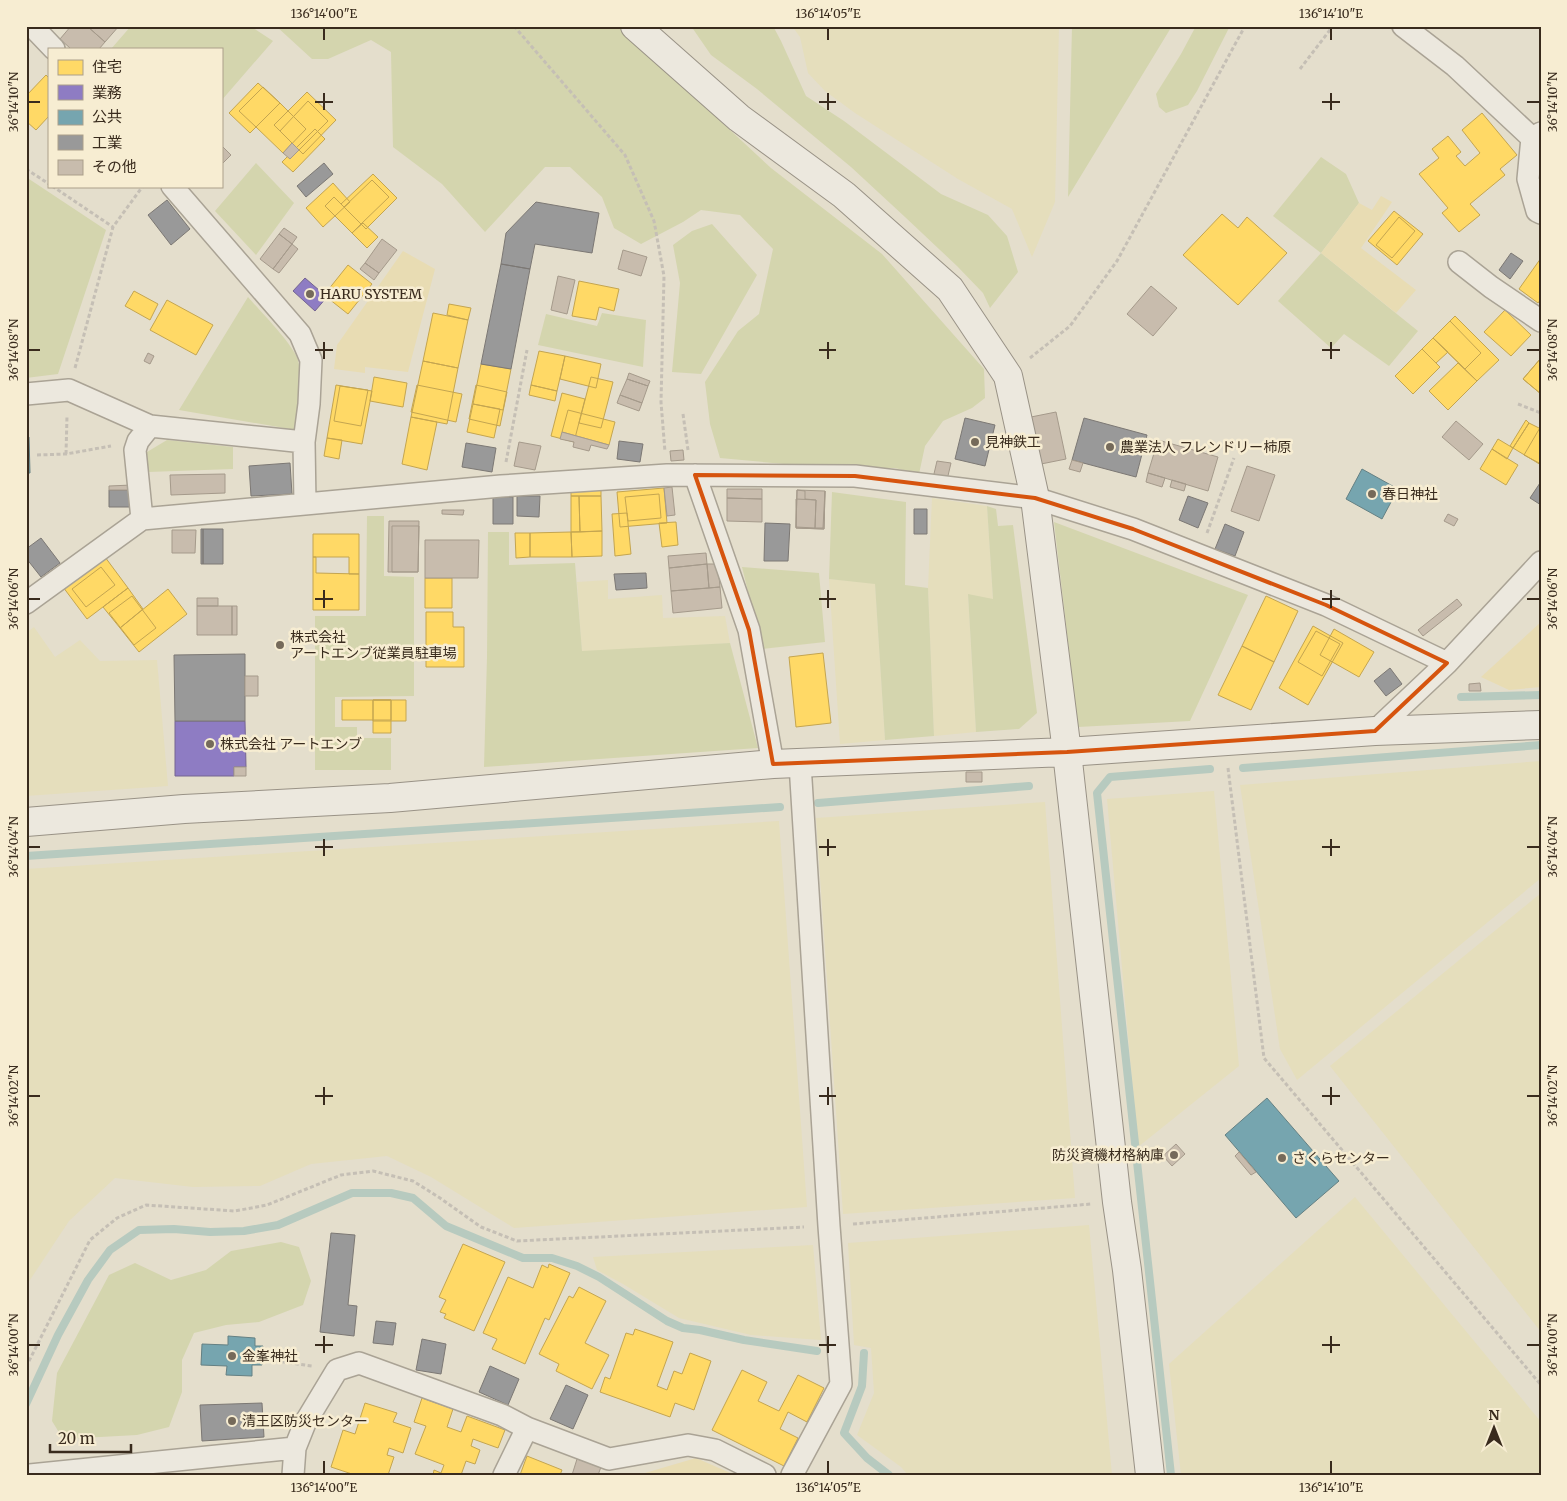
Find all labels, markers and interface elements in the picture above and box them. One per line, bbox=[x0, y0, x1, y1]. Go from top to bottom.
text: 136°14'00"E bbox=[291, 6, 358, 21]
text: 136°14'05"E bbox=[795, 6, 861, 21]
text: 136°14'10"E bbox=[1299, 6, 1363, 21]
legend bbox=[48, 48, 222, 188]
text: 住宅 bbox=[92, 57, 122, 76]
text: 36°14'10"N bbox=[6, 71, 21, 132]
text: 36°14'10"N bbox=[1545, 71, 1560, 132]
text: 業務 bbox=[92, 83, 122, 102]
text: 公共 bbox=[92, 107, 122, 126]
text: 工業 bbox=[92, 133, 122, 152]
text: その他 bbox=[92, 157, 137, 176]
place label: HARU SYSTEM bbox=[320, 285, 422, 303]
marker: HARU SYSTEM bbox=[304, 288, 316, 300]
text: 36°14'08"N bbox=[6, 318, 21, 381]
text: 36°14'08"N bbox=[1545, 318, 1560, 381]
place label: 見神鉄工 bbox=[985, 433, 1041, 451]
marker: 見神鉄工 bbox=[969, 436, 981, 448]
place label: 農業法人 フレンドリー柿原 bbox=[1120, 438, 1291, 456]
marker: 農業法人 フレンドリー柿原 bbox=[1104, 441, 1116, 453]
place label: 春日神社 bbox=[1382, 485, 1438, 503]
marker: 春日神社 bbox=[1366, 488, 1378, 500]
text: 36°14'06"N bbox=[6, 567, 21, 630]
text: 36°14'06"N bbox=[1545, 567, 1560, 630]
place label: 株式会社 アートエンブ従業員駐車場 bbox=[290, 628, 457, 662]
marker: 株式会社 アートエンブ従業員駐車場 bbox=[274, 639, 286, 651]
place label: 株式会社 アートエンブ bbox=[220, 735, 362, 753]
marker: 株式会社 アートエンブ bbox=[204, 738, 216, 750]
text: 36°14'04"N bbox=[6, 816, 21, 878]
text: 36°14'04"N bbox=[1545, 816, 1560, 878]
text: 36°14'02"N bbox=[6, 1064, 21, 1127]
text: 36°14'02"N bbox=[1545, 1064, 1560, 1127]
place label: 防災資機材格納庫 bbox=[1052, 1146, 1164, 1164]
marker: 防災資機材格納庫 bbox=[1168, 1149, 1180, 1161]
place label: さくらセンター bbox=[1292, 1149, 1390, 1167]
marker: さくらセンター bbox=[1276, 1152, 1288, 1164]
text: 36°14'00"N bbox=[6, 1313, 21, 1377]
text: 36°14'00"N bbox=[1545, 1313, 1560, 1377]
place label: 金峯神社 bbox=[242, 1347, 298, 1365]
marker: 金峯神社 bbox=[226, 1350, 238, 1362]
north arrow bbox=[1470, 1404, 1520, 1454]
text: N bbox=[1488, 1406, 1500, 1424]
place label: 清王区防災センター bbox=[242, 1412, 368, 1430]
marker: 清王区防災センター bbox=[226, 1415, 238, 1427]
scale bar bbox=[50, 1421, 131, 1453]
text: 20 m bbox=[58, 1429, 95, 1448]
text: 136°14'00"E bbox=[291, 1480, 358, 1495]
text: 136°14'05"E bbox=[795, 1480, 861, 1495]
text: 136°14'10"E bbox=[1299, 1480, 1363, 1495]

